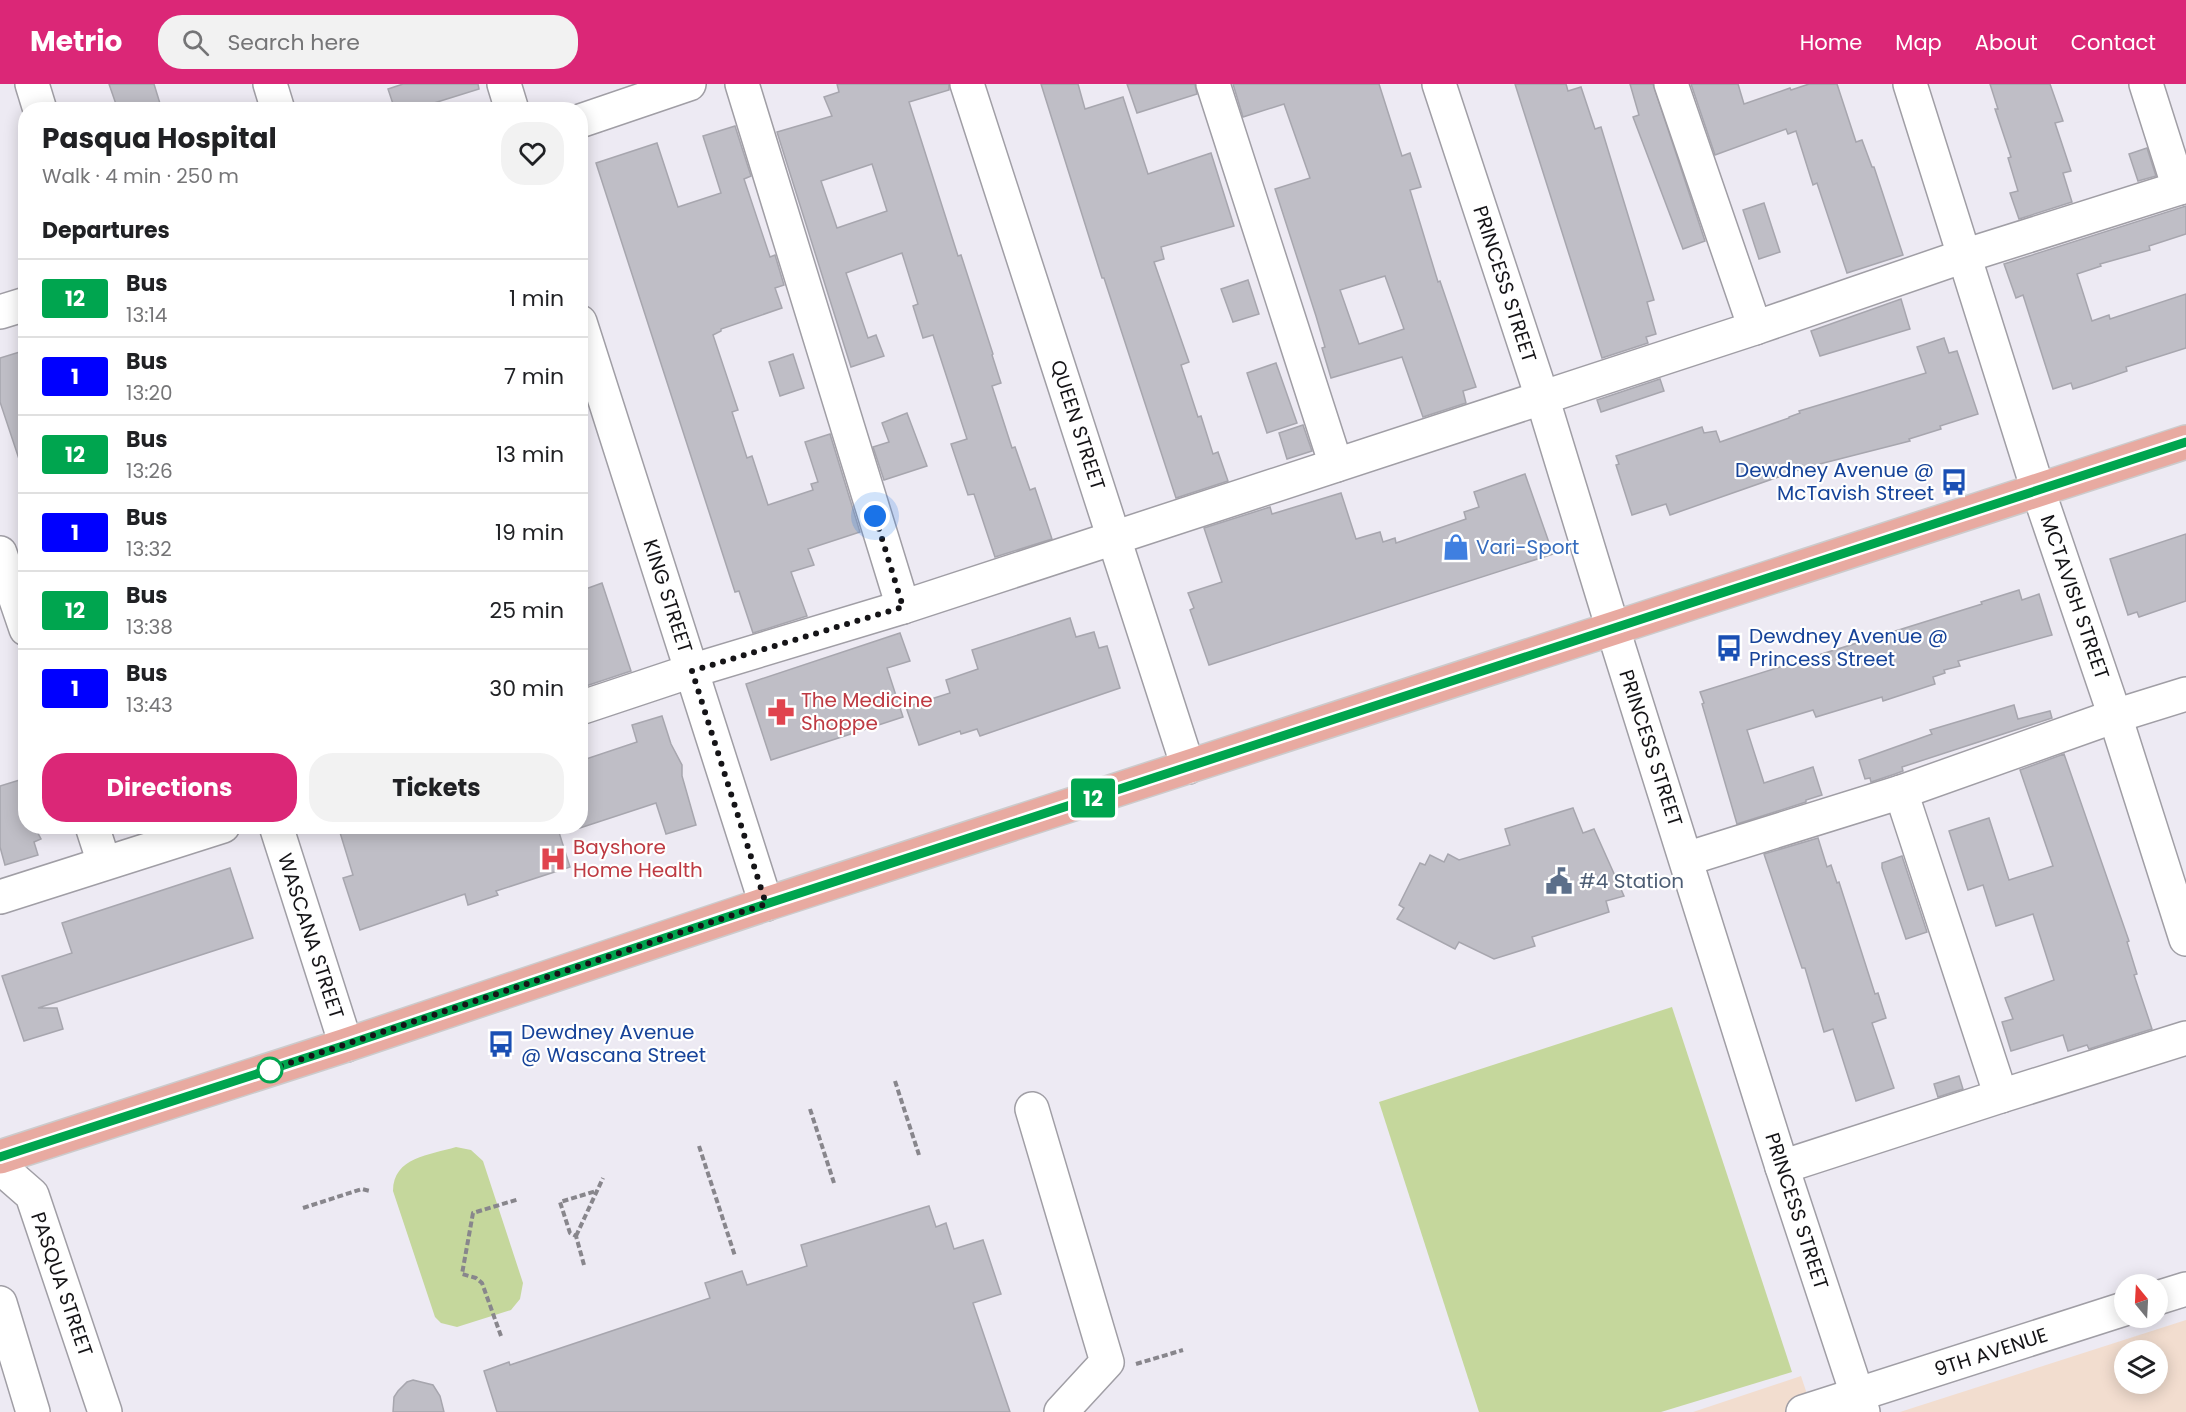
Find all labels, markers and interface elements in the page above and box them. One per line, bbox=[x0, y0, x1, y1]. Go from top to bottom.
search box bbox=[158, 15, 578, 69]
text: Metrio bbox=[30, 22, 122, 61]
icon: search bbox=[179, 26, 212, 59]
text: Search here bbox=[227, 27, 360, 58]
text: Home bbox=[1800, 28, 1862, 57]
text: Map bbox=[1895, 28, 1942, 57]
text: About bbox=[1975, 28, 2038, 57]
text: Contact bbox=[2071, 28, 2156, 57]
text: Pasqua Hospital bbox=[42, 119, 277, 158]
button: heart bbox=[501, 122, 564, 185]
text: Walk · 4 min · 250 m bbox=[42, 162, 239, 190]
street label: PRINCESS STREET bbox=[1466, 202, 1544, 366]
text: Departures bbox=[42, 215, 170, 246]
text: Bus bbox=[126, 268, 168, 299]
text: 1 min bbox=[509, 283, 564, 314]
text: 12 bbox=[65, 284, 85, 313]
text: 13:14 bbox=[126, 301, 167, 329]
text: Bus bbox=[126, 346, 168, 377]
street label: QUEEN STREET bbox=[1044, 356, 1112, 494]
text: 7 min bbox=[504, 361, 564, 392]
text: 1 bbox=[71, 362, 79, 391]
text: 13:20 bbox=[126, 379, 173, 407]
text: Bus bbox=[126, 424, 168, 455]
text: 13 min bbox=[496, 439, 564, 470]
text: 12 bbox=[65, 440, 85, 469]
place label: Dewdney Avenue @ McTavish Street bbox=[1735, 456, 1934, 507]
text: 13:26 bbox=[126, 457, 173, 485]
bus stop icon: Dewdney Avenue @ McTavish Street bbox=[1939, 467, 1969, 497]
your location bbox=[860, 501, 890, 531]
text: Bus bbox=[126, 502, 168, 533]
street label: MCTAVISH STREET bbox=[2034, 511, 2116, 683]
text: 19 min bbox=[495, 517, 564, 548]
text: 1 bbox=[71, 518, 79, 547]
shop icon: Vari-Sport bbox=[1441, 532, 1471, 562]
place label: Vari-Sport bbox=[1476, 533, 1579, 561]
text: 13:32 bbox=[126, 535, 172, 563]
street label: KING STREET bbox=[636, 536, 700, 657]
text: Bus bbox=[126, 580, 168, 611]
text: 25 min bbox=[490, 595, 564, 626]
text: 12 bbox=[65, 596, 85, 625]
text: 13:38 bbox=[126, 613, 173, 641]
place label: Dewdney Avenue @ Princess Street bbox=[1749, 622, 1948, 673]
bus stop icon: Dewdney Avenue @ Princess Street bbox=[1714, 633, 1744, 663]
text: Bus bbox=[126, 658, 168, 689]
street label: PRINCESS STREET bbox=[1612, 666, 1690, 830]
text: 30 min bbox=[489, 673, 564, 704]
text: 1 bbox=[71, 674, 79, 703]
place label: The Medicine Shoppe bbox=[801, 686, 933, 737]
text: 13:43 bbox=[126, 691, 173, 719]
pharmacy icon: The Medicine Shoppe bbox=[766, 697, 796, 727]
button: Directions bbox=[42, 753, 297, 822]
button: Tickets bbox=[309, 753, 564, 822]
line badge: 12 bbox=[1066, 778, 1120, 818]
text: 12 bbox=[1083, 784, 1103, 813]
place label: Bayshore Home Health bbox=[573, 833, 703, 884]
hospital icon: Bayshore Home Health bbox=[538, 844, 568, 874]
street label: WASCANA STREET bbox=[271, 850, 351, 1023]
public building icon: #4 Station bbox=[1544, 866, 1574, 896]
place label: #4 Station bbox=[1579, 867, 1684, 895]
place label: Dewdney Avenue @ Wascana Street bbox=[521, 1018, 706, 1069]
bus stop icon: Dewdney Avenue @ Wascana Street bbox=[486, 1029, 516, 1059]
unlabelled marker bbox=[257, 1057, 283, 1083]
street label: PRINCESS STREET bbox=[1758, 1129, 1836, 1293]
street label: PASQUA STREET bbox=[24, 1208, 100, 1360]
north arrow bbox=[2114, 1274, 2168, 1328]
map controls bbox=[2114, 1274, 2168, 1394]
street label: 9TH AVENUE bbox=[1931, 1321, 2051, 1383]
button: layers bbox=[2114, 1340, 2168, 1394]

